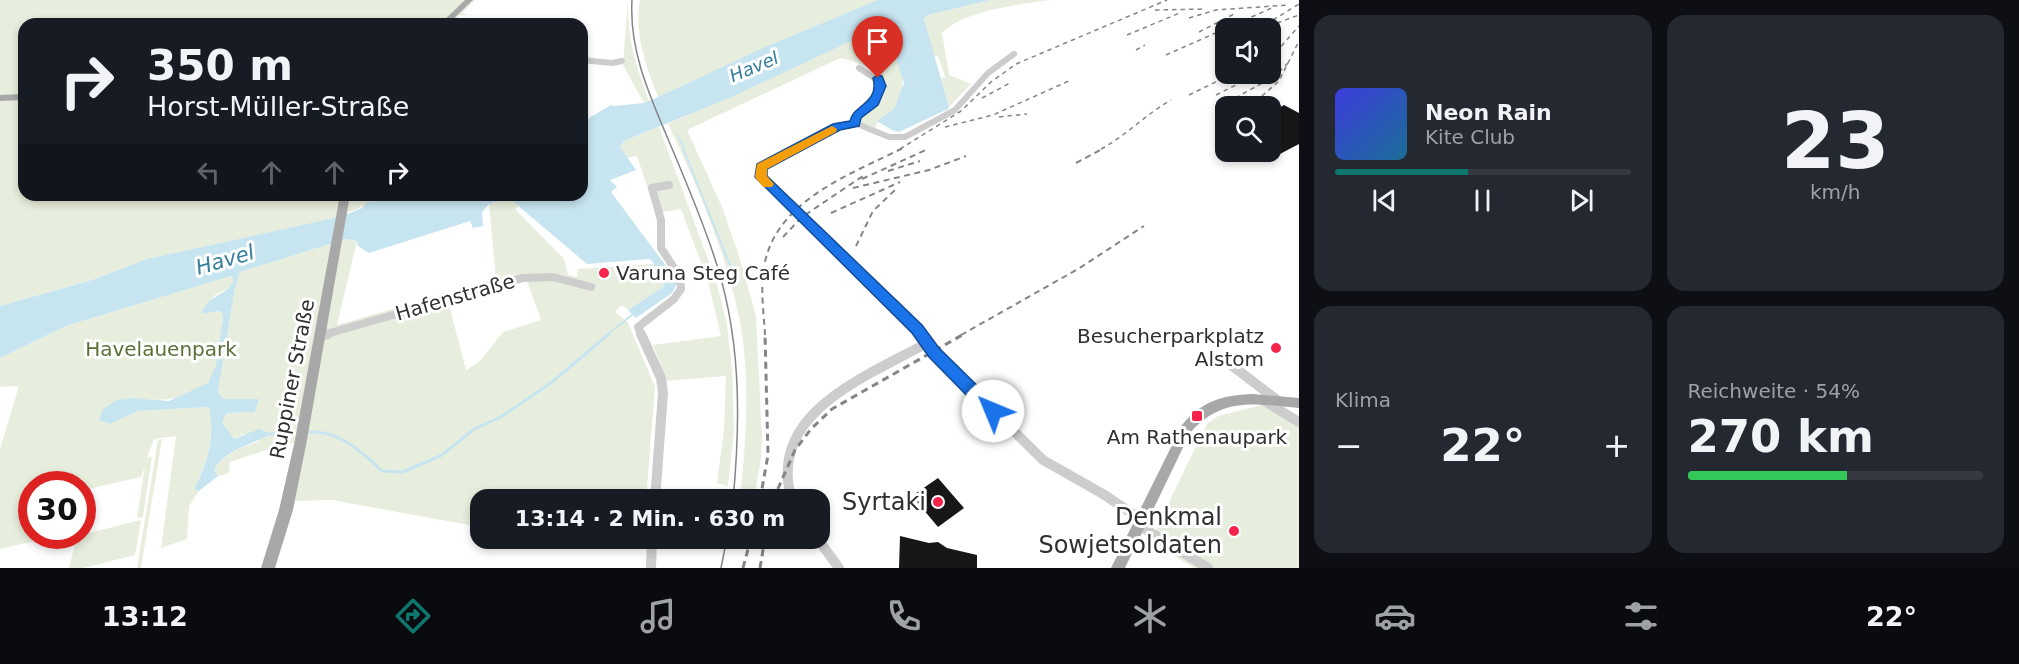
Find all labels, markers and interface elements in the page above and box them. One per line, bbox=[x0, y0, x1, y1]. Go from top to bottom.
pin bbox=[852, 16, 903, 78]
map controls bbox=[1215, 18, 1281, 162]
button: sound bbox=[1215, 18, 1281, 84]
icon: arrive bbox=[861, 25, 894, 58]
text: 350 m bbox=[147, 41, 293, 90]
icon: right bbox=[48, 42, 126, 120]
water label: Havel bbox=[726, 47, 782, 86]
text: Horst-Müller-Straße bbox=[147, 91, 409, 122]
button: search bbox=[1215, 96, 1281, 162]
text: 23 bbox=[1781, 96, 1890, 186]
text: Neon Rain bbox=[1425, 100, 1552, 125]
text: Kite Club bbox=[1425, 125, 1515, 149]
icon: left bbox=[192, 156, 225, 189]
icon: ahead bbox=[255, 156, 288, 189]
icon: ahead bbox=[318, 156, 351, 189]
icon: right bbox=[381, 156, 414, 189]
text: km/h bbox=[1810, 180, 1860, 204]
icon: previous bbox=[1368, 184, 1401, 217]
icon: pause bbox=[1466, 184, 1499, 217]
icon: next bbox=[1565, 184, 1598, 217]
water label: Havel bbox=[193, 240, 257, 280]
place label: Varuna Steg Café bbox=[616, 261, 790, 285]
marker: Varuna Steg Café bbox=[597, 266, 611, 280]
street label: Hafenstraße bbox=[393, 269, 517, 325]
street label: Ruppiner Straße bbox=[265, 297, 319, 461]
place label: Besucherparkplatz Alstom bbox=[1077, 324, 1264, 371]
park label: Havelauenpark bbox=[85, 337, 237, 361]
marker: Besucherparkplatz Alstom bbox=[1269, 341, 1283, 355]
position arrow bbox=[961, 379, 1025, 443]
text: Reichweite · 54% bbox=[1688, 379, 1860, 403]
text: Klima bbox=[1335, 388, 1391, 412]
marker: Am Rathenaupark bbox=[1190, 409, 1204, 423]
text: 270 km bbox=[1688, 410, 1874, 463]
text: 22° bbox=[1440, 419, 1525, 472]
place label: Am Rathenaupark bbox=[1107, 425, 1288, 449]
text: − bbox=[1335, 426, 1363, 465]
text: + bbox=[1603, 426, 1631, 465]
speed limit sign: 30 bbox=[18, 471, 96, 549]
place label: Syrtaki bbox=[842, 488, 926, 516]
marker: Syrtaki bbox=[931, 495, 945, 509]
place label: Denkmal Sowjetsoldaten bbox=[1038, 503, 1222, 559]
text: 13:14 · 2 Min. · 630 m bbox=[515, 506, 785, 531]
marker: Denkmal Sowjetsoldaten bbox=[1227, 524, 1241, 538]
icon: directions bbox=[392, 595, 434, 637]
icon: music bbox=[637, 595, 679, 637]
icon: phone bbox=[883, 595, 925, 637]
icon: climate bbox=[1129, 595, 1171, 637]
icon: car bbox=[1374, 595, 1416, 637]
icon: filters bbox=[1620, 595, 1662, 637]
text: 13:12 bbox=[102, 601, 188, 632]
text: 22° bbox=[1866, 601, 1917, 632]

